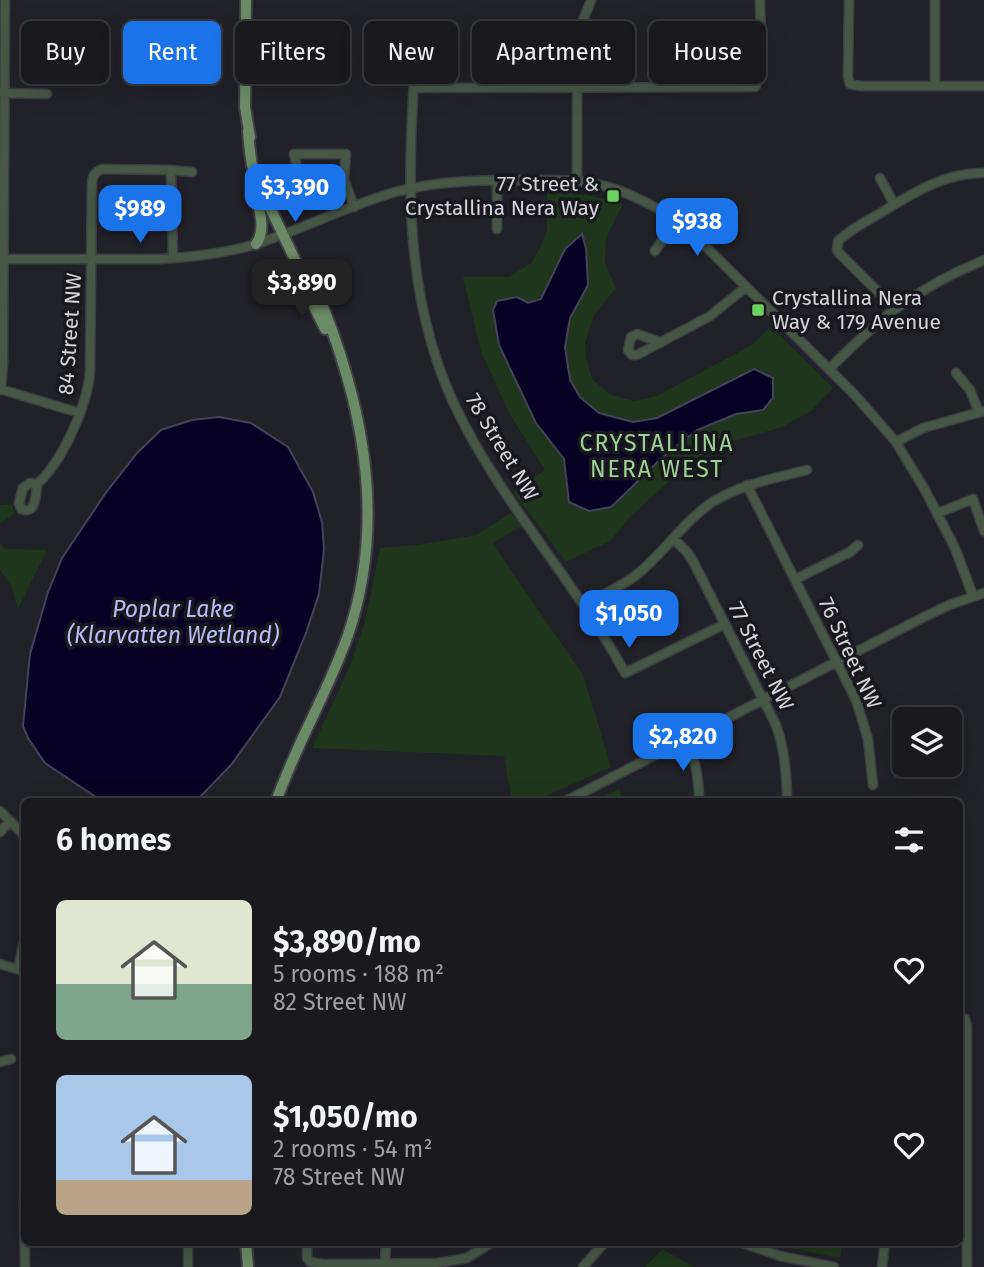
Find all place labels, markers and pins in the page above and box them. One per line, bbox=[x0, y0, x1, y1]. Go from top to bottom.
pin: $3,390 bbox=[238, 164, 352, 224]
place label: 77 Street & Crystallina Nera Way bbox=[405, 171, 600, 221]
pin: $989 bbox=[99, 186, 181, 245]
marker: 77 Street & Crystallina Nera Way bbox=[605, 188, 621, 204]
pin: $938 bbox=[656, 198, 738, 258]
pin: $3,890 bbox=[245, 260, 359, 319]
place label: Crystallina Nera Way & 179 Avenue bbox=[772, 285, 941, 335]
marker: Crystallina Nera Way & 179 Avenue bbox=[750, 302, 766, 318]
pin: $1,050 bbox=[572, 590, 686, 650]
pin: $2,820 bbox=[626, 714, 740, 773]

